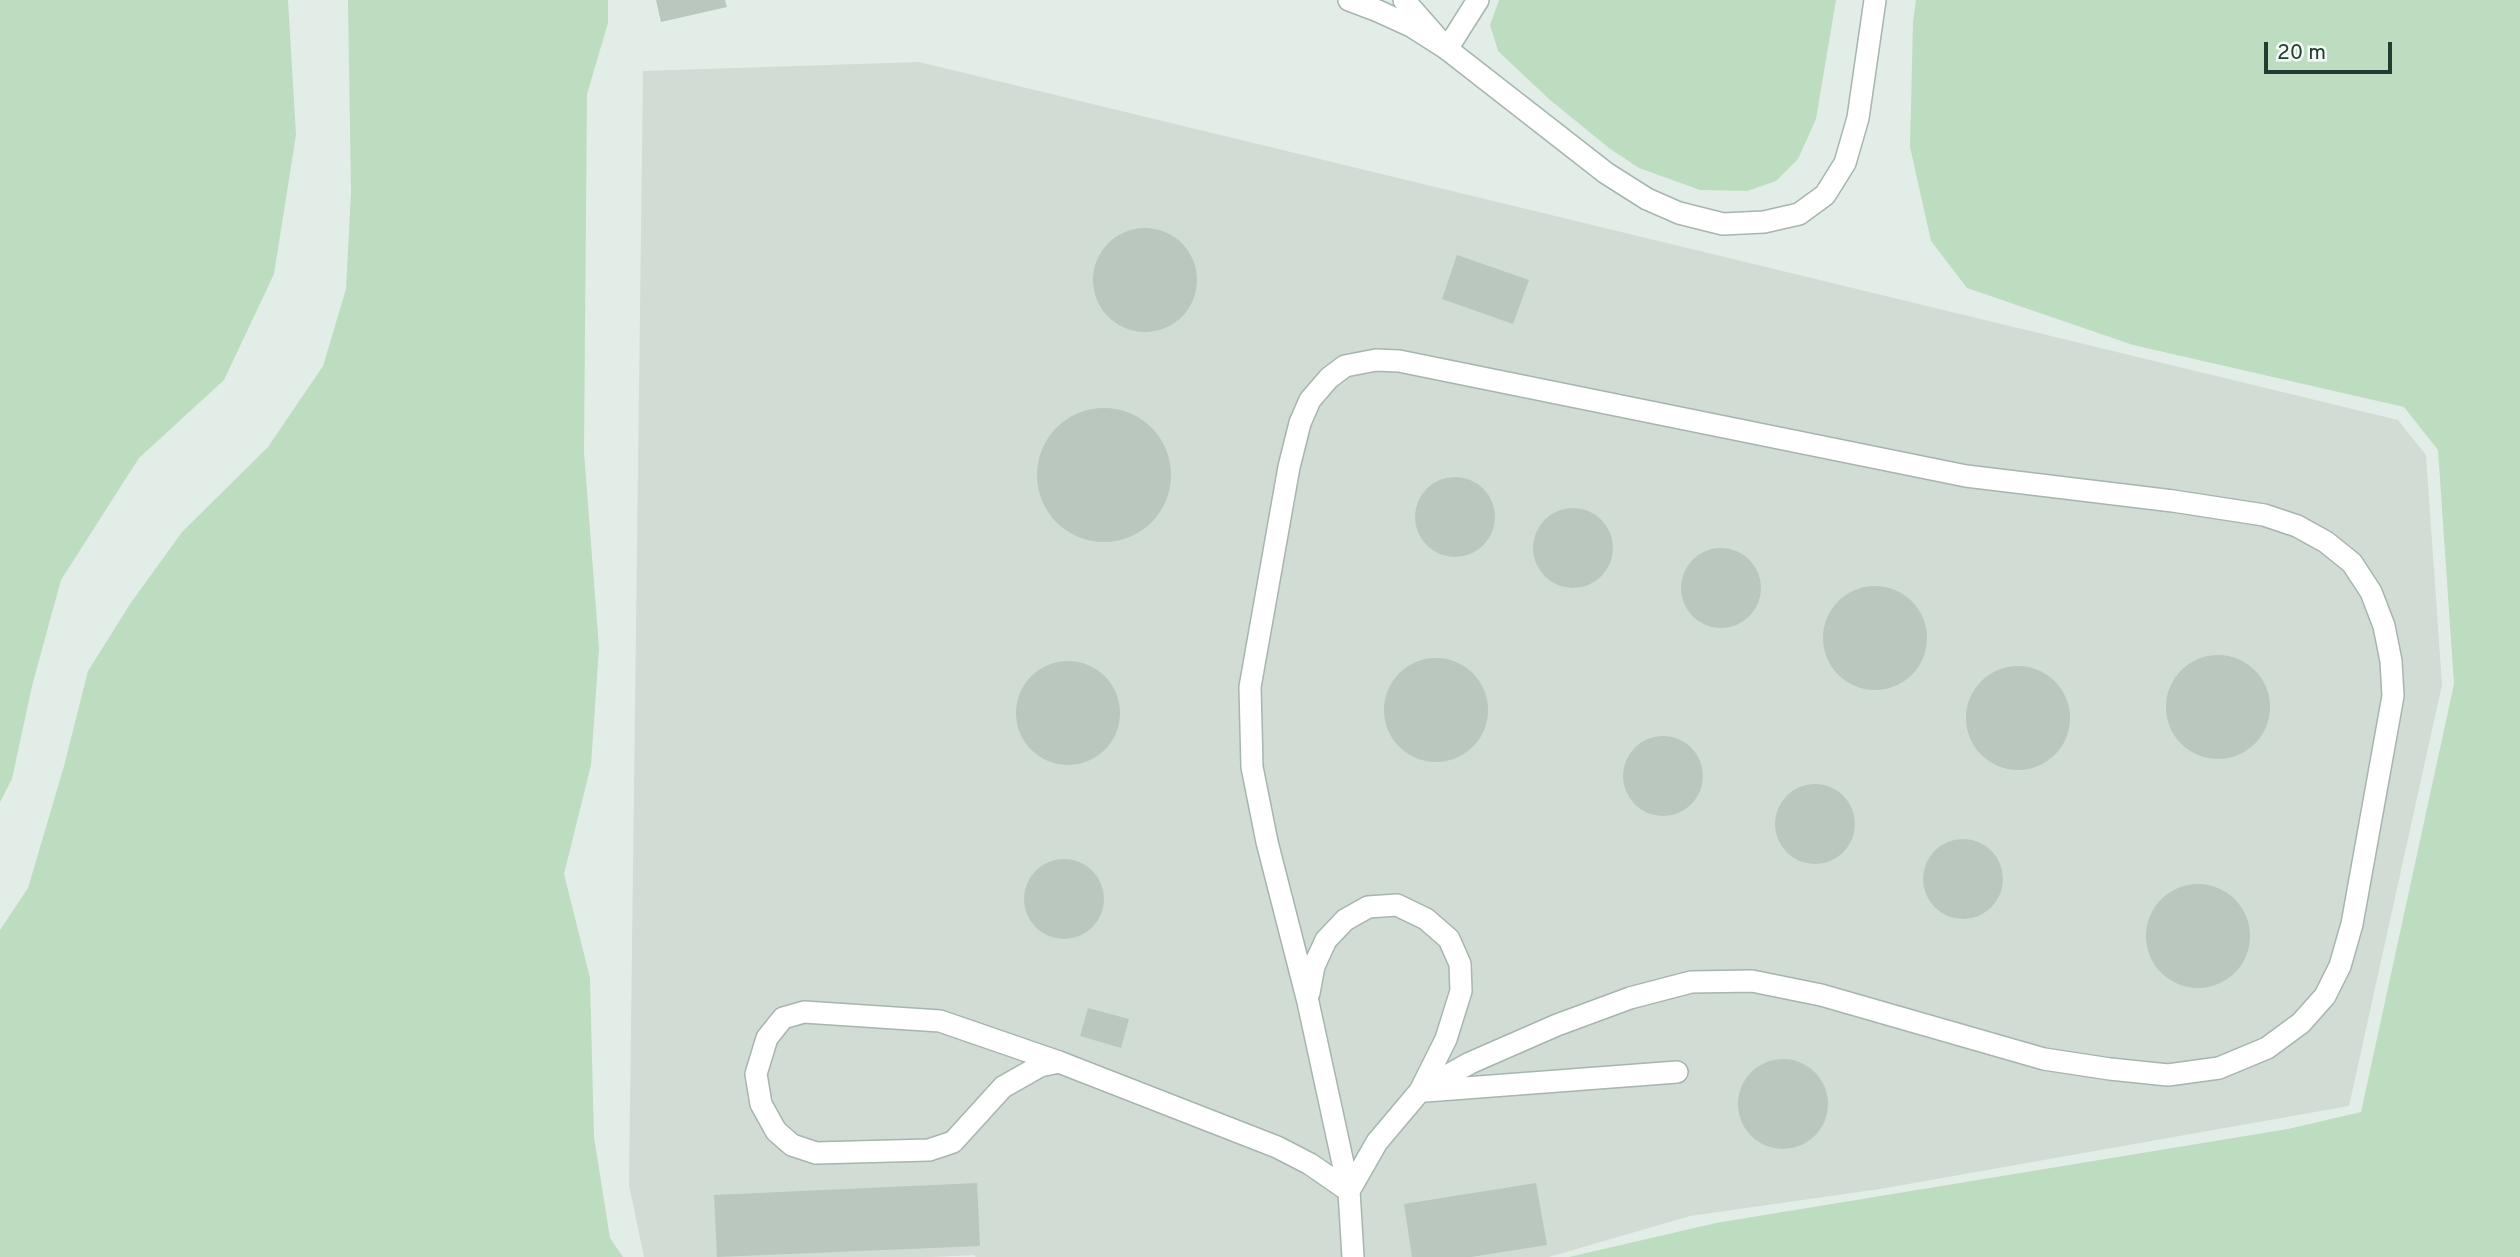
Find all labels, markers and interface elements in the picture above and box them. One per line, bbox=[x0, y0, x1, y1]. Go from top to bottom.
scale bar bbox=[2268, 28, 2396, 72]
text: 20 m bbox=[2277, 40, 2326, 67]

